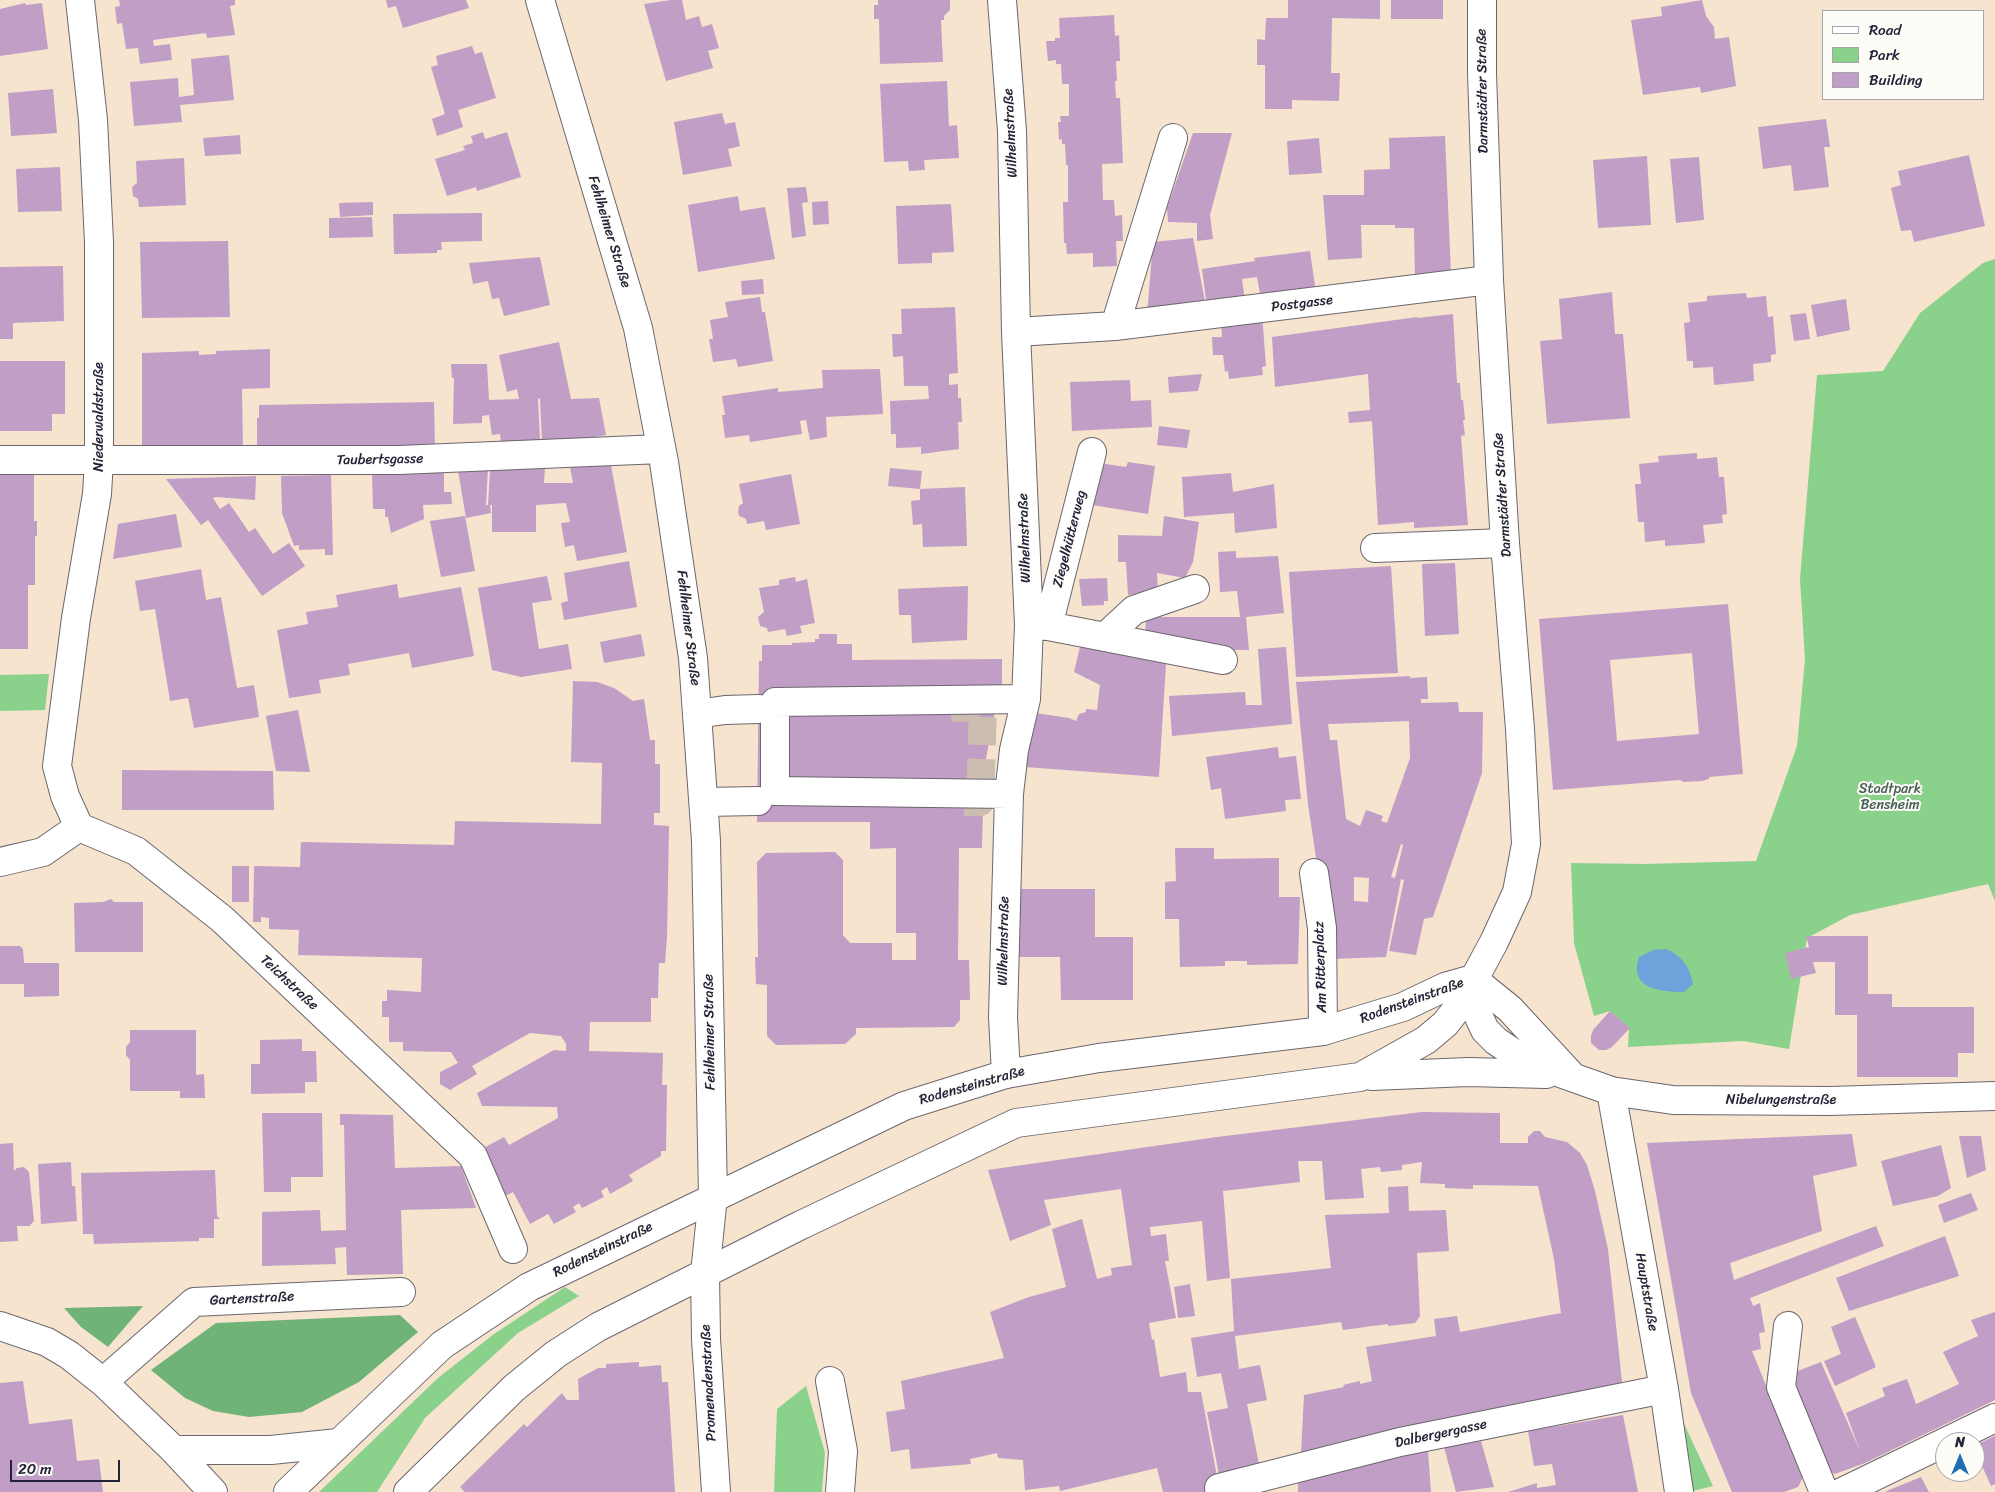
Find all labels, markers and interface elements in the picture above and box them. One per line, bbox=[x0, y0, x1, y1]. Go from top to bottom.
legend bbox=[1822, 10, 1985, 100]
text: Road bbox=[1869, 17, 1901, 43]
street label: Darmstädter Straße bbox=[1474, 28, 1492, 154]
text: Park bbox=[1869, 42, 1900, 68]
text: Building bbox=[1869, 67, 1923, 93]
street label: Wilhelmstraße bbox=[1000, 88, 1022, 178]
street label: Fehlheimer Straße bbox=[584, 174, 634, 290]
street label: Postgasse bbox=[1270, 292, 1334, 316]
street label: Niederwaldstraße bbox=[91, 362, 107, 472]
street label: Darmstädter Straße bbox=[1490, 432, 1516, 558]
street label: Taubertsgasse bbox=[336, 451, 424, 469]
street label: Ziegelhütterweg bbox=[1050, 489, 1090, 589]
street label: Wilhelmstraße bbox=[1015, 493, 1035, 583]
street label: Fehlheimer Straße bbox=[673, 569, 703, 687]
park label: Stadtpark Bensheim bbox=[1859, 781, 1921, 814]
street label: Wilhelmstraße bbox=[995, 896, 1013, 986]
street label: Am Ritterplatz bbox=[1311, 921, 1331, 1013]
street label: Teichstraße bbox=[256, 952, 322, 1014]
street label: Fehlheimer Straße bbox=[701, 974, 719, 1090]
street label: Rodensteinstraße bbox=[1358, 975, 1466, 1027]
street label: Rodensteinstraße bbox=[917, 1063, 1027, 1109]
street label: Nibelungenstraße bbox=[1726, 1092, 1836, 1108]
street label: Rodensteinstraße bbox=[550, 1219, 656, 1281]
street label: Hauptstraße bbox=[1631, 1251, 1661, 1333]
street label: Gartenstraße bbox=[209, 1288, 295, 1310]
street label: Promenadenstraße bbox=[698, 1324, 720, 1442]
street label: Dalbergergasse bbox=[1394, 1416, 1488, 1452]
text: N bbox=[1955, 1430, 1965, 1455]
north arrow bbox=[1935, 1432, 1985, 1482]
scale bar bbox=[12, 1450, 122, 1482]
text: 20 m bbox=[18, 1456, 52, 1482]

